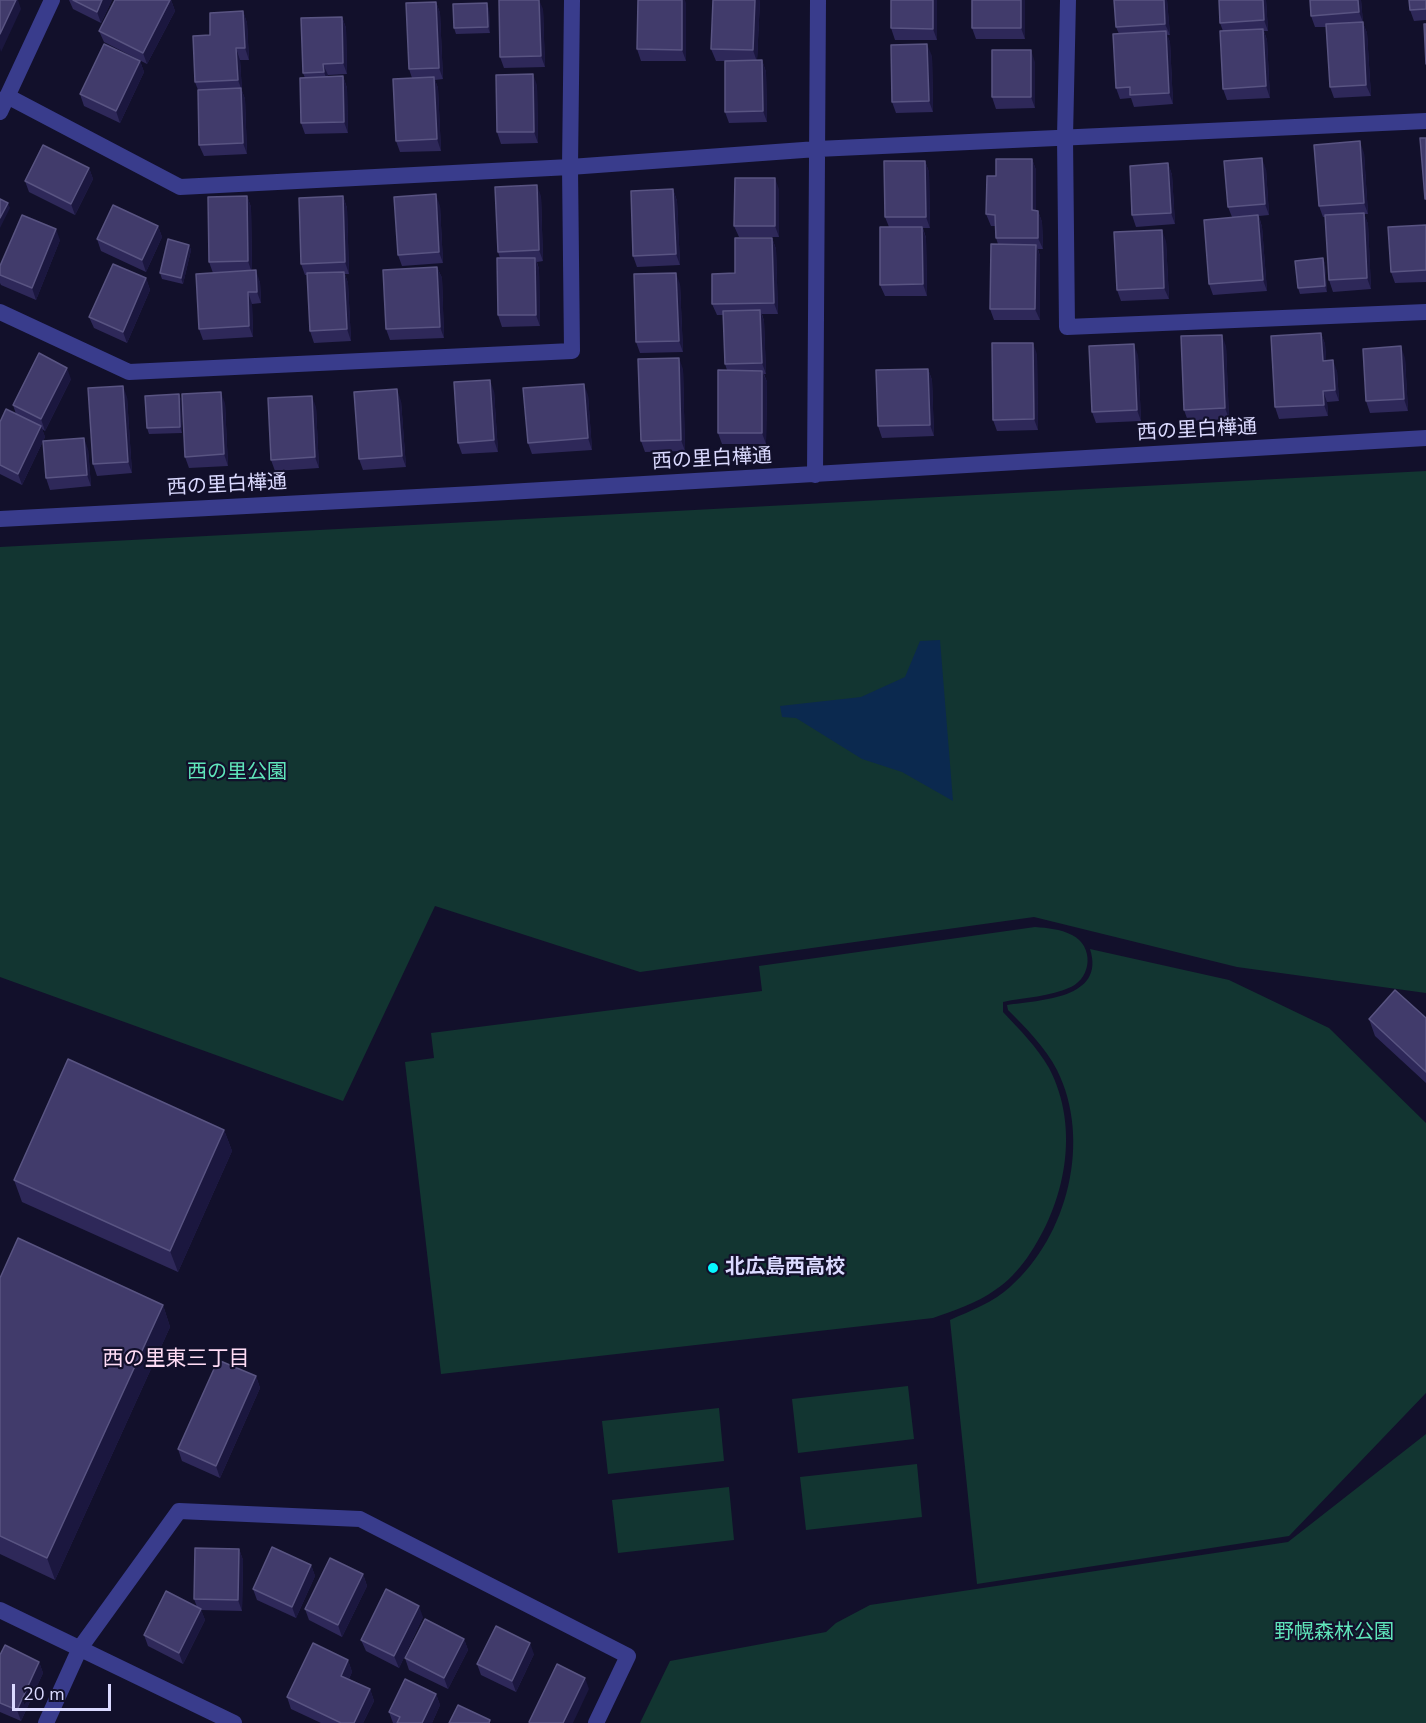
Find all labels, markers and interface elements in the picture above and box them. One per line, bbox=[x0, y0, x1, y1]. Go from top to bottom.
street label: 西の里白樺通 bbox=[1136, 416, 1258, 446]
street label: 西の里白樺通 bbox=[651, 445, 773, 475]
street label: 西の里白樺通 bbox=[166, 471, 288, 501]
park label: 西の里公園 bbox=[187, 761, 287, 785]
place label: 北広島西高校 bbox=[725, 1256, 845, 1280]
marker: 北広島西高校 bbox=[706, 1261, 720, 1275]
district label: 西の里東三丁目 bbox=[103, 1347, 249, 1373]
park label: 野幌森林公園 bbox=[1274, 1621, 1394, 1645]
scale bar bbox=[15, 1672, 114, 1710]
text: 20 m bbox=[23, 1682, 65, 1706]

